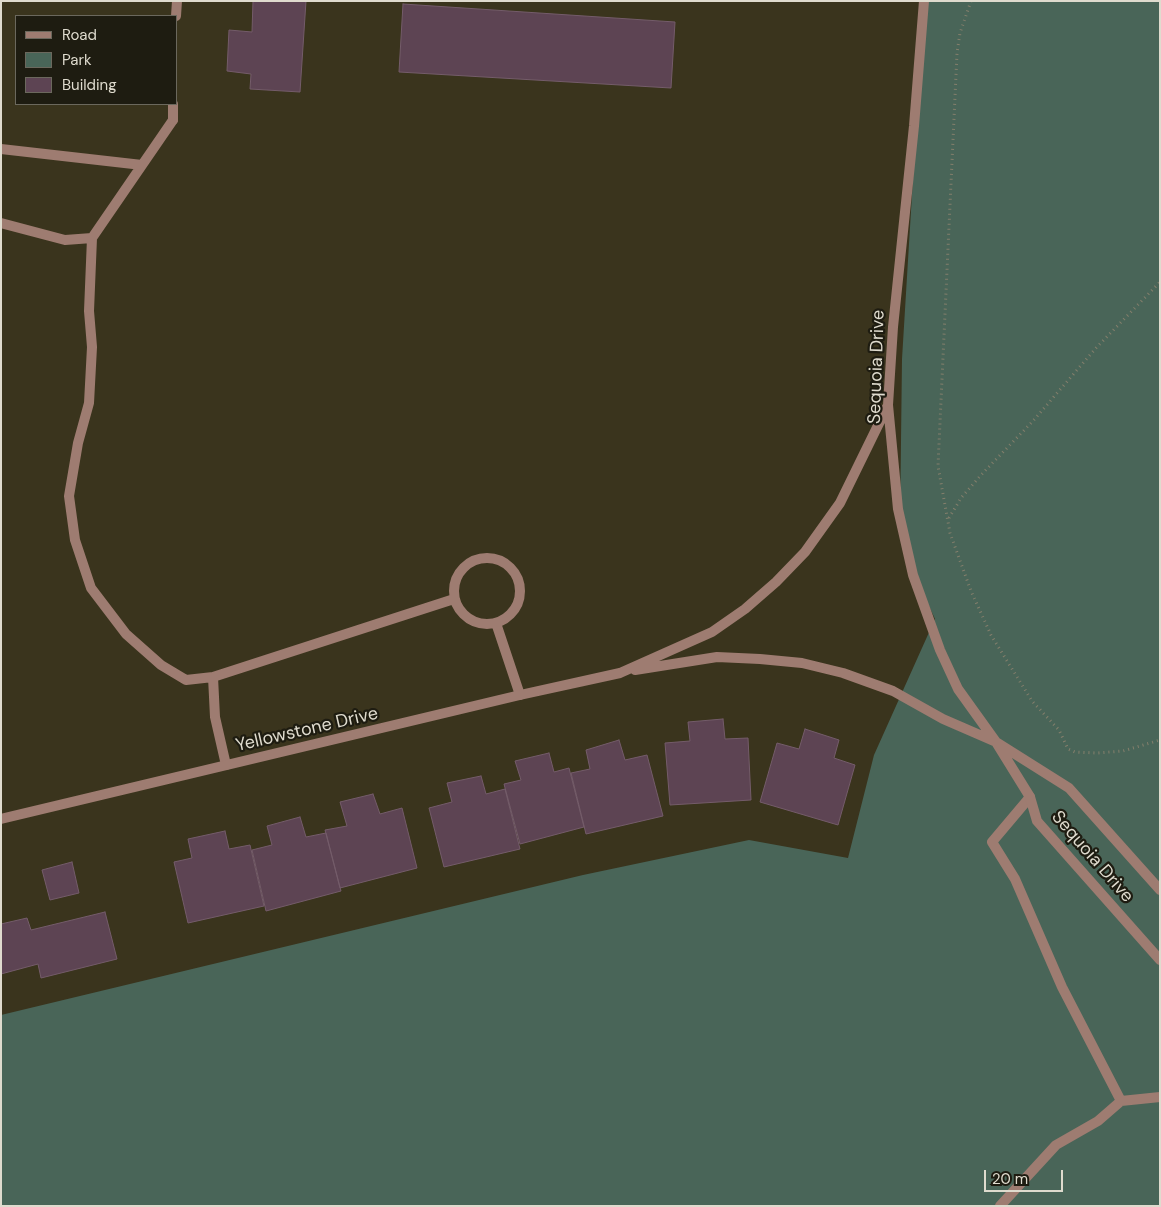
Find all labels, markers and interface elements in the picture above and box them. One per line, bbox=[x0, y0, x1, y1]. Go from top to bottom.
legend bbox=[15, 15, 178, 105]
text: Road bbox=[62, 25, 97, 45]
text: Park bbox=[62, 50, 92, 70]
text: Building bbox=[62, 75, 117, 95]
street label: Sequoia Drive bbox=[864, 309, 890, 425]
street label: Yellowstone Drive bbox=[234, 703, 380, 757]
street label: Sequoia Drive bbox=[1046, 807, 1138, 907]
scale bar bbox=[986, 1160, 1065, 1192]
text: 20 m bbox=[992, 1169, 1028, 1189]

